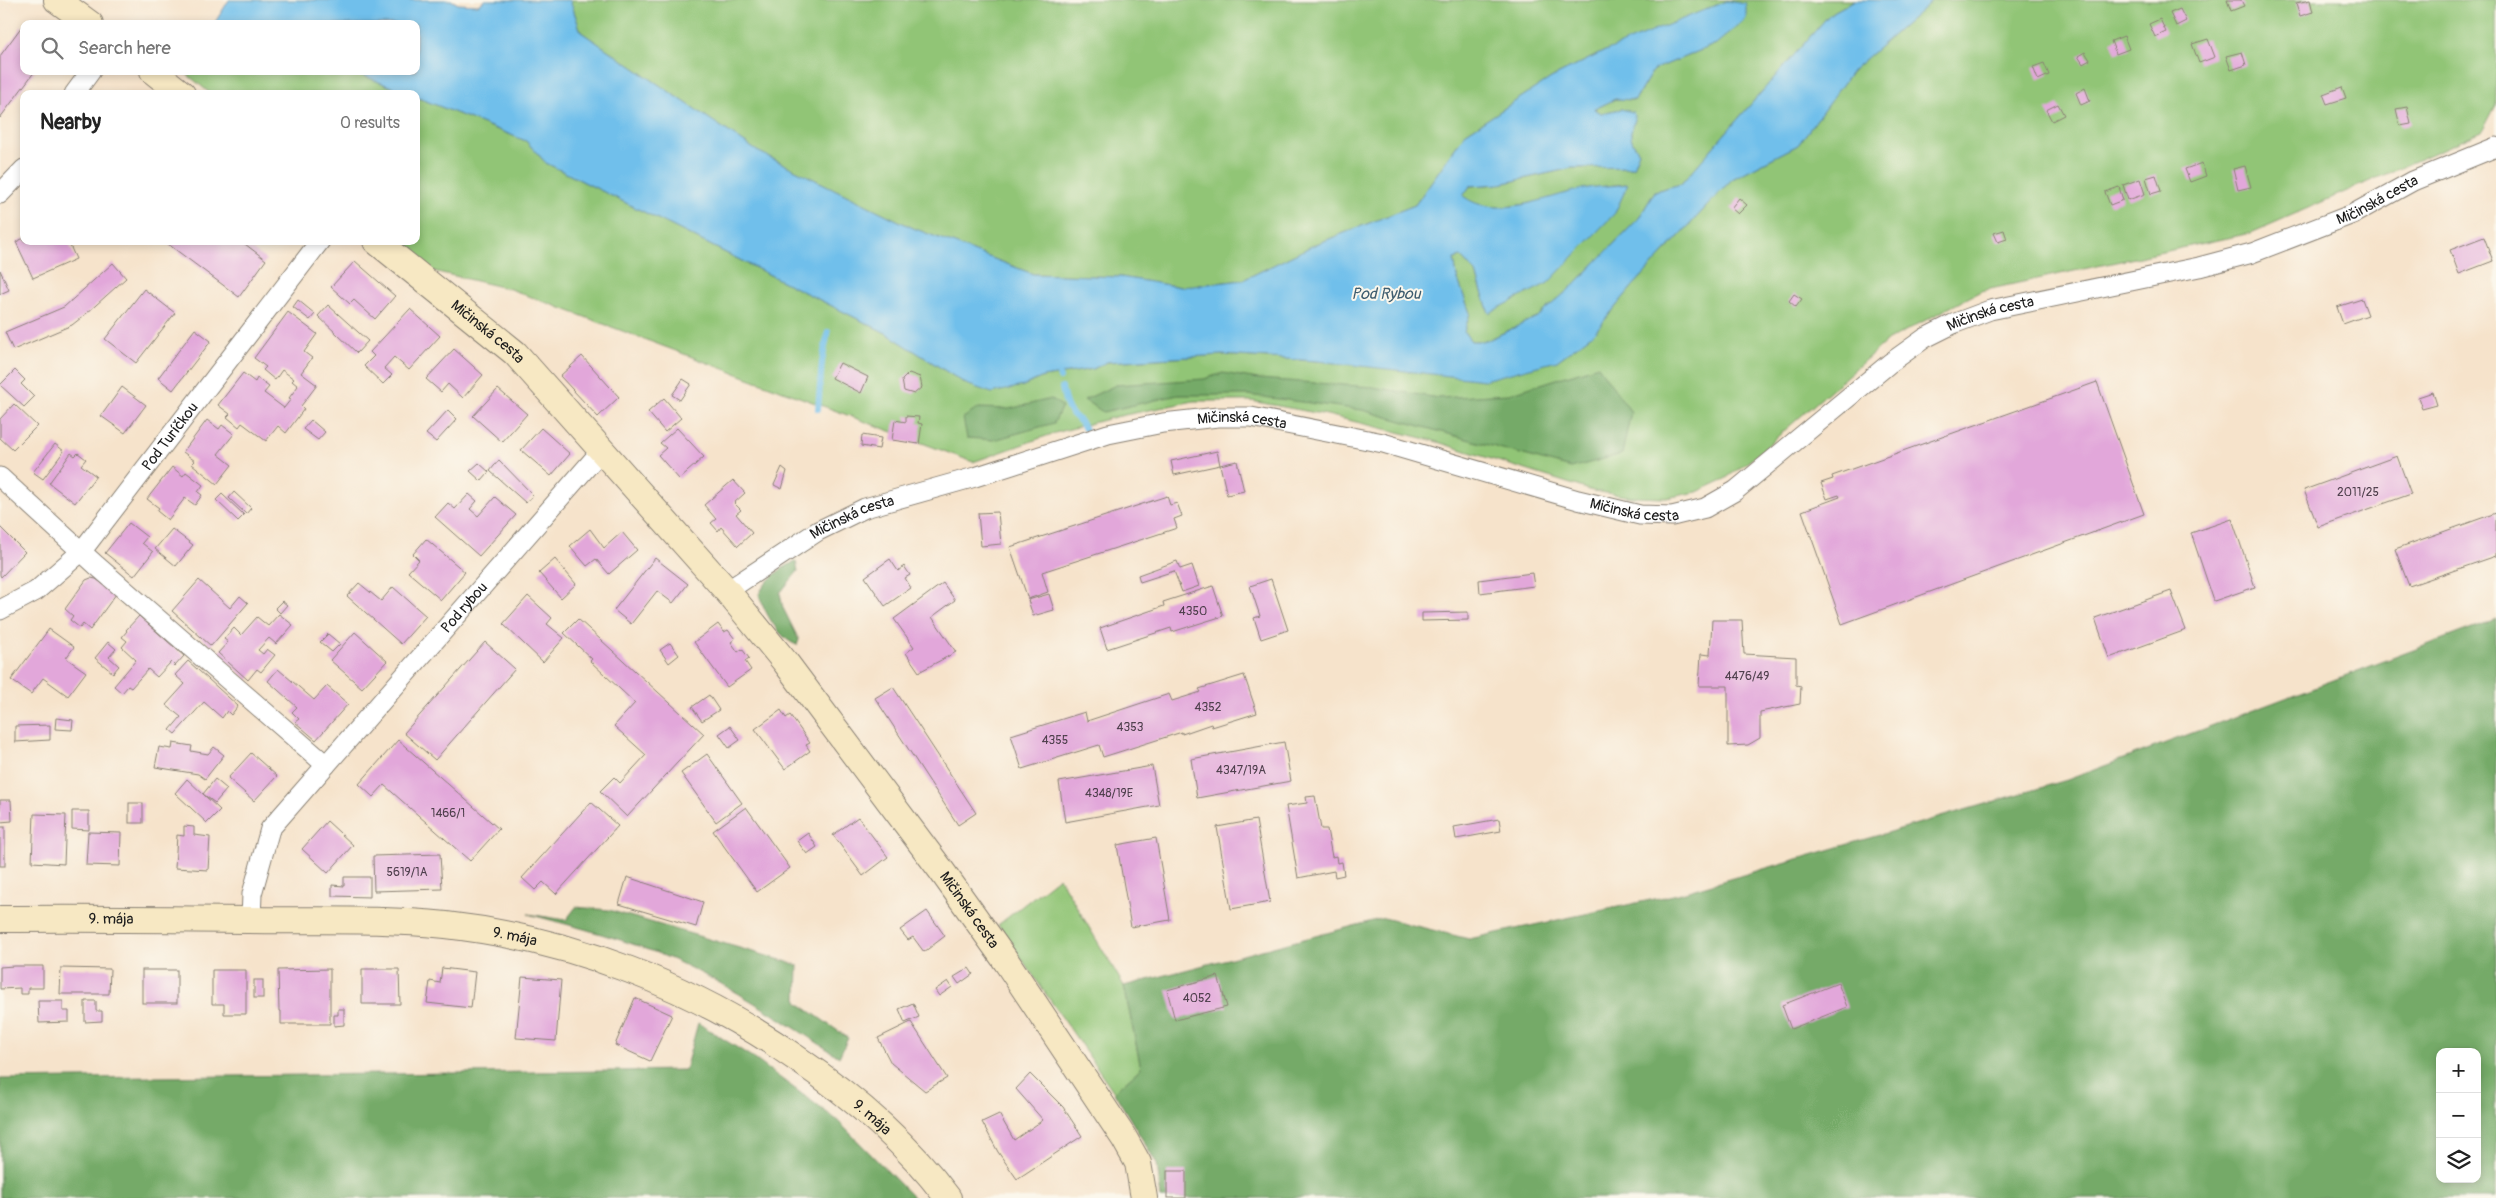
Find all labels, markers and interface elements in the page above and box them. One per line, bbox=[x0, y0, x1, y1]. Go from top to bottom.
search box bbox=[20, 20, 420, 75]
icon: search bbox=[38, 34, 66, 62]
text: Search here bbox=[78, 36, 171, 60]
text: Nearby bbox=[40, 109, 101, 136]
text: 0 results bbox=[340, 113, 400, 133]
street label: Mičinská cesta bbox=[2334, 171, 2421, 229]
water label: Pod Rybou bbox=[1351, 284, 1422, 304]
street label: Mičinská cesta bbox=[1943, 292, 2035, 335]
street label: Mičinská cesta bbox=[447, 296, 529, 367]
street label: Pod Turíčkou bbox=[137, 398, 202, 475]
street label: Mičinská cesta bbox=[1196, 407, 1288, 433]
house number: 2011/25 bbox=[2337, 485, 2379, 500]
street label: Mičinská cesta bbox=[806, 491, 896, 543]
street label: Mičinská cesta bbox=[1588, 494, 1681, 526]
street label: Pod rybou bbox=[437, 578, 492, 637]
house number: 4350 bbox=[1179, 604, 1207, 619]
house number: 4476/49 bbox=[1725, 669, 1769, 684]
house number: 4352 bbox=[1195, 700, 1222, 715]
house number: 4353 bbox=[1117, 720, 1144, 735]
house number: 4355 bbox=[1042, 733, 1068, 748]
house number: 4347/19A bbox=[1216, 763, 1266, 778]
house number: 4348/19E bbox=[1085, 786, 1133, 801]
house number: 1466/1 bbox=[431, 806, 465, 821]
house number: 5619/1A bbox=[386, 865, 428, 880]
street label: Mičinská cesta bbox=[936, 868, 1003, 952]
street label: 9. mája bbox=[88, 909, 134, 928]
street label: 9. mája bbox=[491, 922, 539, 950]
house number: 4052 bbox=[1183, 991, 1211, 1006]
map controls bbox=[2436, 1048, 2481, 1183]
button: + bbox=[2436, 1048, 2481, 1093]
button: − bbox=[2436, 1093, 2481, 1138]
street label: 9. mája bbox=[849, 1095, 896, 1139]
button: layers bbox=[2436, 1138, 2481, 1183]

